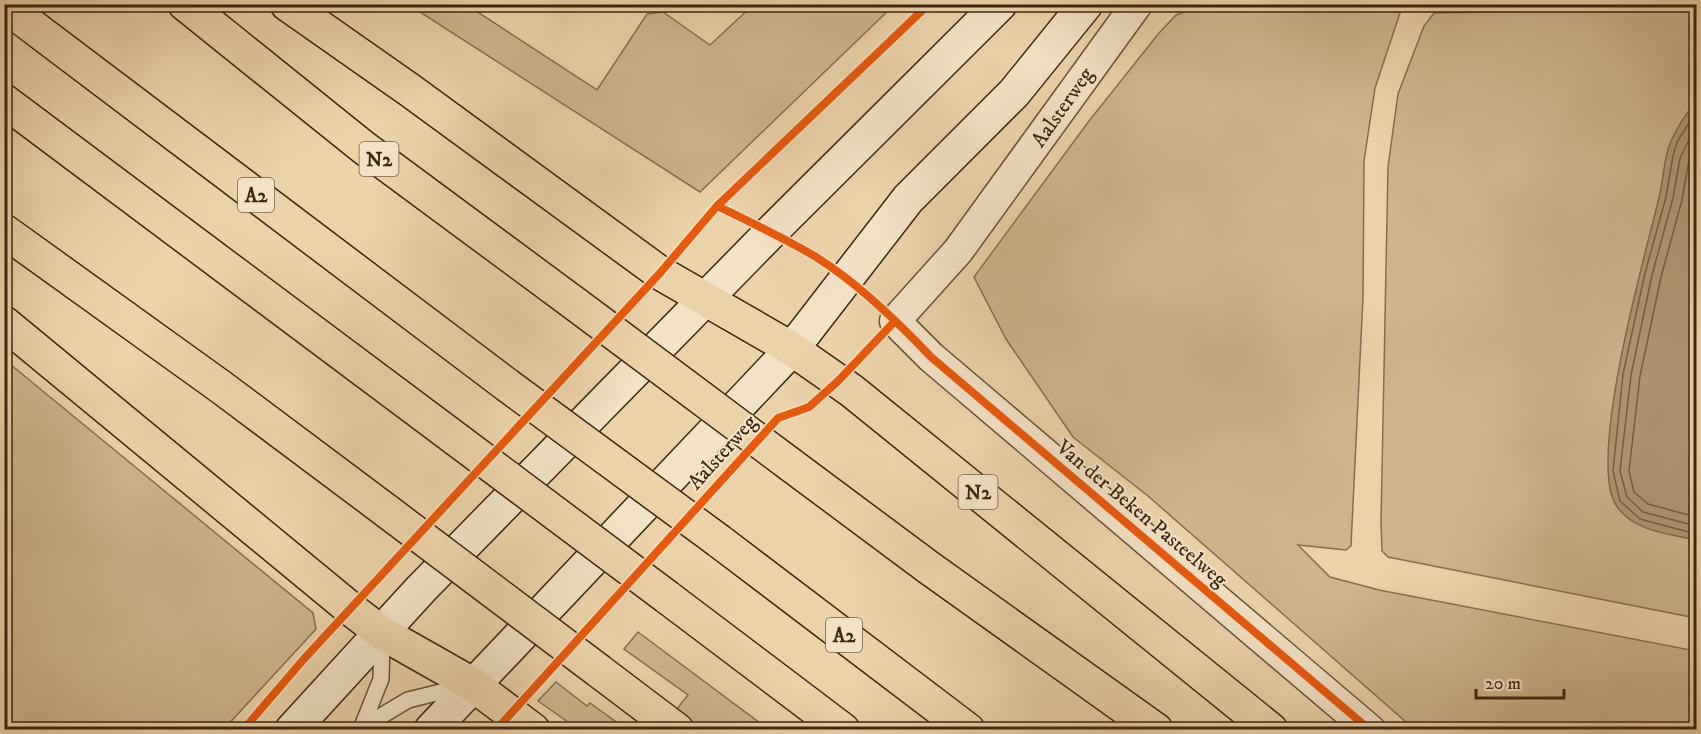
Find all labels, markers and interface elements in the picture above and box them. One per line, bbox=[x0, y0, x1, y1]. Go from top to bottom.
street label: Aalsterweg bbox=[1026, 62, 1100, 152]
road number: N2 bbox=[360, 142, 398, 176]
road number: A2 bbox=[238, 178, 274, 212]
street label: Aalsterweg bbox=[683, 409, 763, 495]
street label: Van der Beken Pasteelweg bbox=[1050, 434, 1233, 593]
road number: N2 bbox=[958, 475, 998, 509]
road number: A2 bbox=[826, 618, 862, 652]
scale bar bbox=[1476, 662, 1564, 700]
text: 20 m bbox=[1485, 673, 1521, 695]

